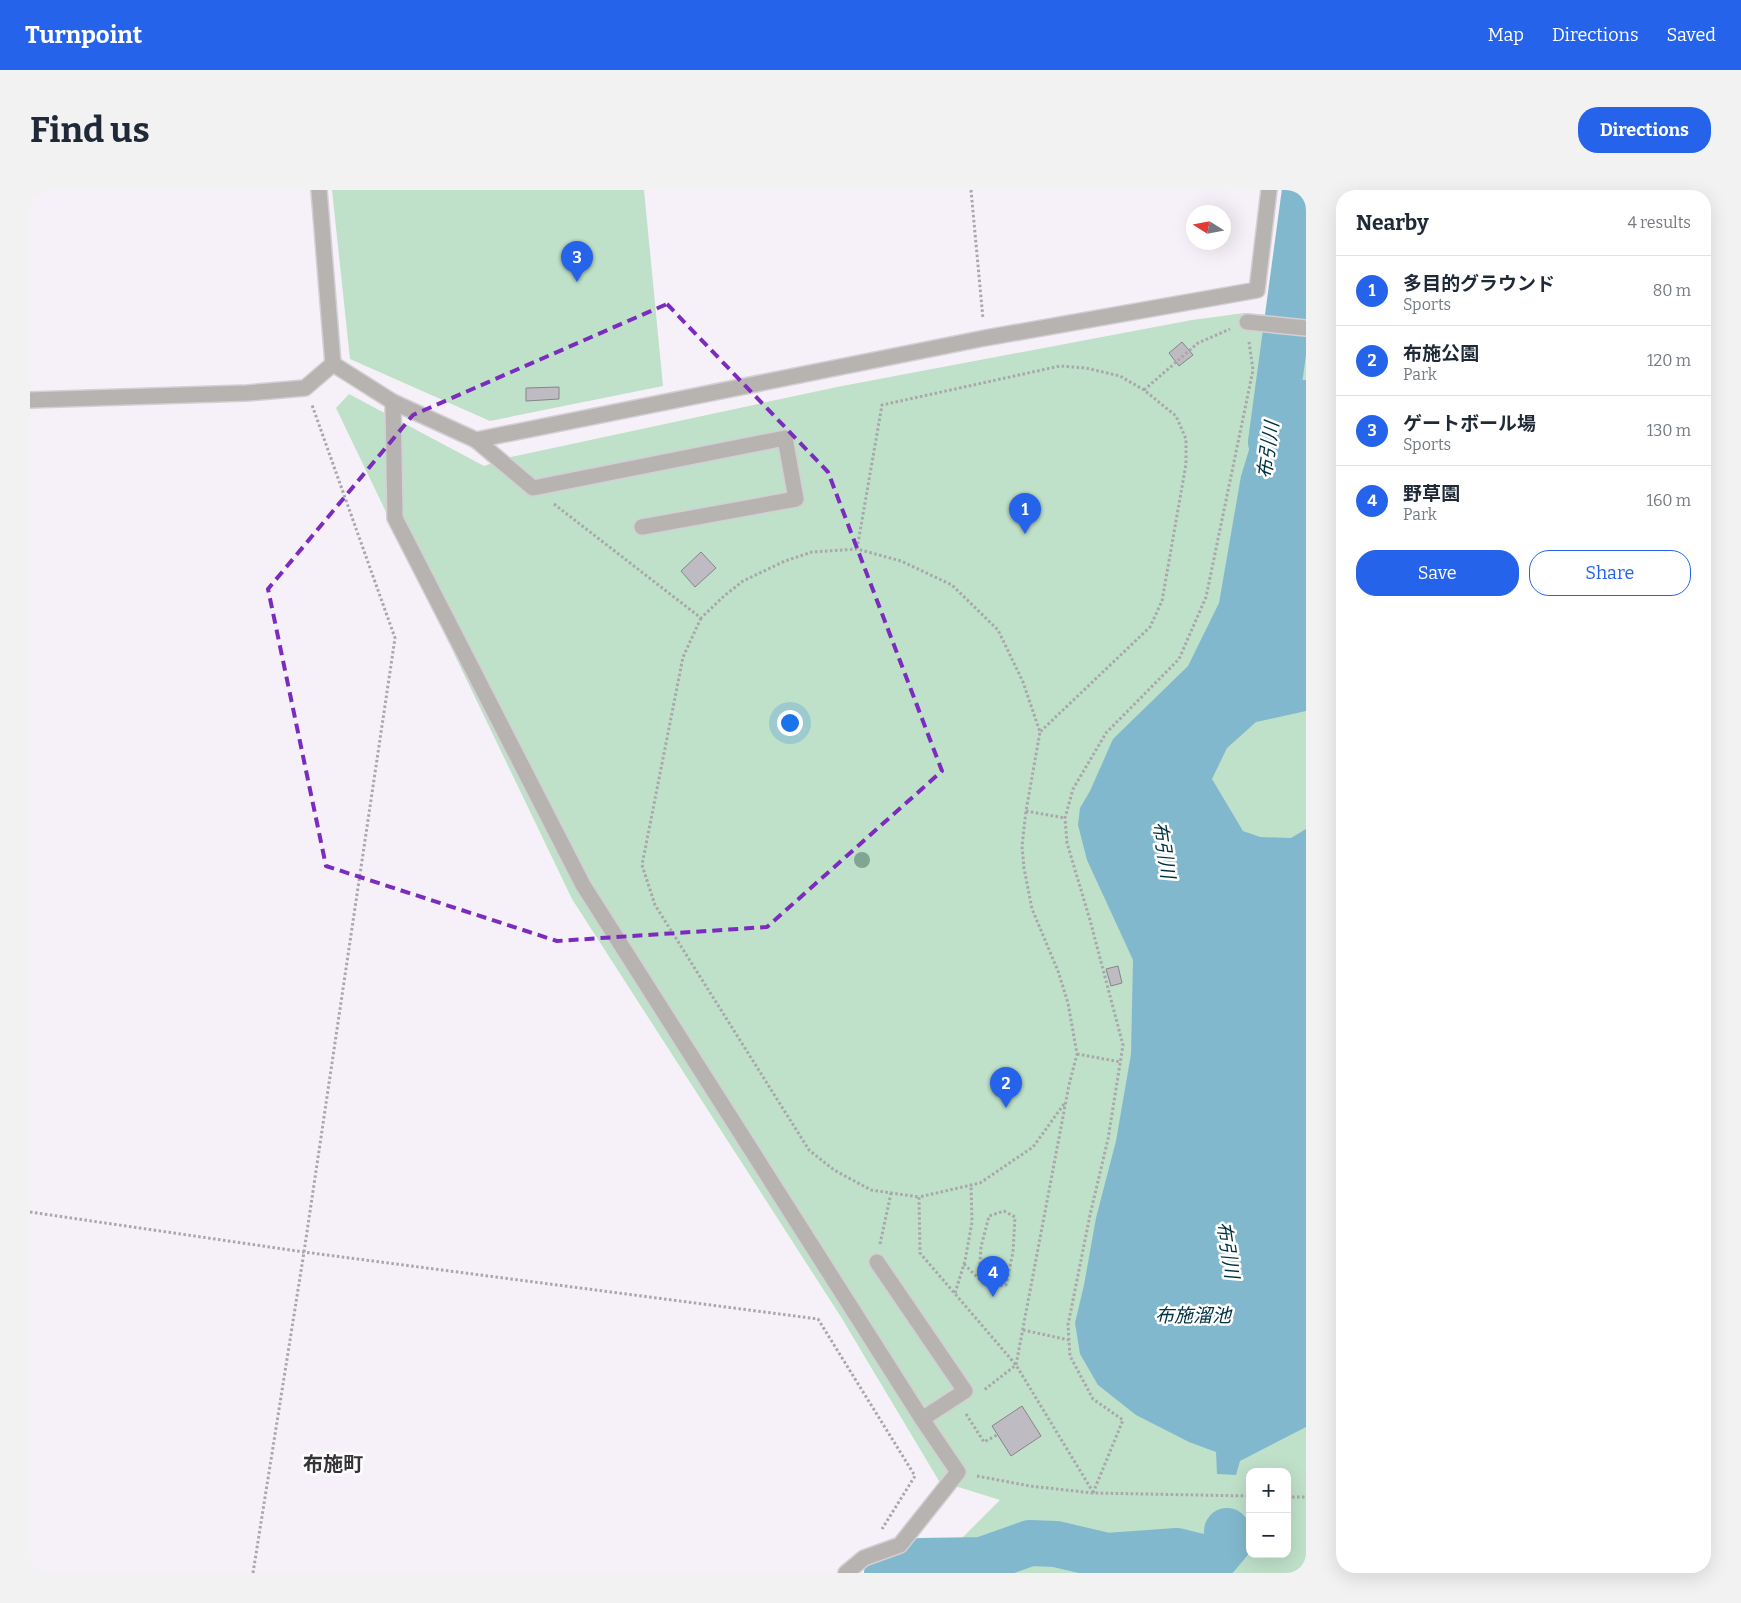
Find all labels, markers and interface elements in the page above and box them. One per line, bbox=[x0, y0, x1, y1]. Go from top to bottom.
text: Turnpoint bbox=[25, 21, 142, 49]
text: Map bbox=[1488, 24, 1524, 46]
text: Directions bbox=[1552, 24, 1639, 46]
text: Saved bbox=[1667, 24, 1716, 46]
button: Directions bbox=[1578, 107, 1711, 153]
text: Find us bbox=[30, 109, 150, 151]
north arrow bbox=[1186, 205, 1231, 250]
text: Nearby bbox=[1356, 210, 1429, 236]
text: 4 results bbox=[1628, 213, 1691, 232]
pin: 3 bbox=[561, 241, 593, 282]
text: 多目的グラウンド bbox=[1403, 272, 1555, 295]
text: 1 bbox=[1369, 281, 1375, 300]
text: 80 m bbox=[1653, 281, 1691, 300]
text: Sports bbox=[1403, 295, 1451, 314]
text: 布施公園 bbox=[1403, 342, 1479, 365]
text: 2 bbox=[1367, 351, 1377, 370]
text: 120 m bbox=[1647, 351, 1691, 370]
text: Park bbox=[1403, 365, 1437, 384]
text: ゲートボール場 bbox=[1403, 412, 1536, 435]
water label: 布引川 bbox=[1253, 418, 1284, 480]
text: 3 bbox=[1367, 421, 1377, 440]
text: 130 m bbox=[1647, 421, 1691, 440]
text: Sports bbox=[1403, 435, 1451, 454]
text: 野草園 bbox=[1403, 482, 1460, 505]
text: 4 bbox=[1367, 491, 1377, 510]
text: 160 m bbox=[1646, 491, 1691, 510]
pin: 1 bbox=[1009, 493, 1041, 534]
text: Park bbox=[1403, 505, 1437, 524]
button: Save bbox=[1356, 550, 1519, 596]
button: Share bbox=[1529, 550, 1691, 596]
your location bbox=[777, 710, 803, 736]
water label: 布引川 bbox=[1148, 820, 1180, 882]
pin: 2 bbox=[990, 1067, 1022, 1108]
water label: 布引川 bbox=[1212, 1220, 1244, 1282]
pin: 4 bbox=[977, 1256, 1009, 1297]
water label: 布施溜池 bbox=[1155, 1304, 1233, 1327]
district label: 布施町 bbox=[303, 1452, 363, 1476]
map controls bbox=[1246, 1468, 1291, 1558]
button: + bbox=[1246, 1468, 1291, 1513]
button: − bbox=[1246, 1513, 1291, 1558]

